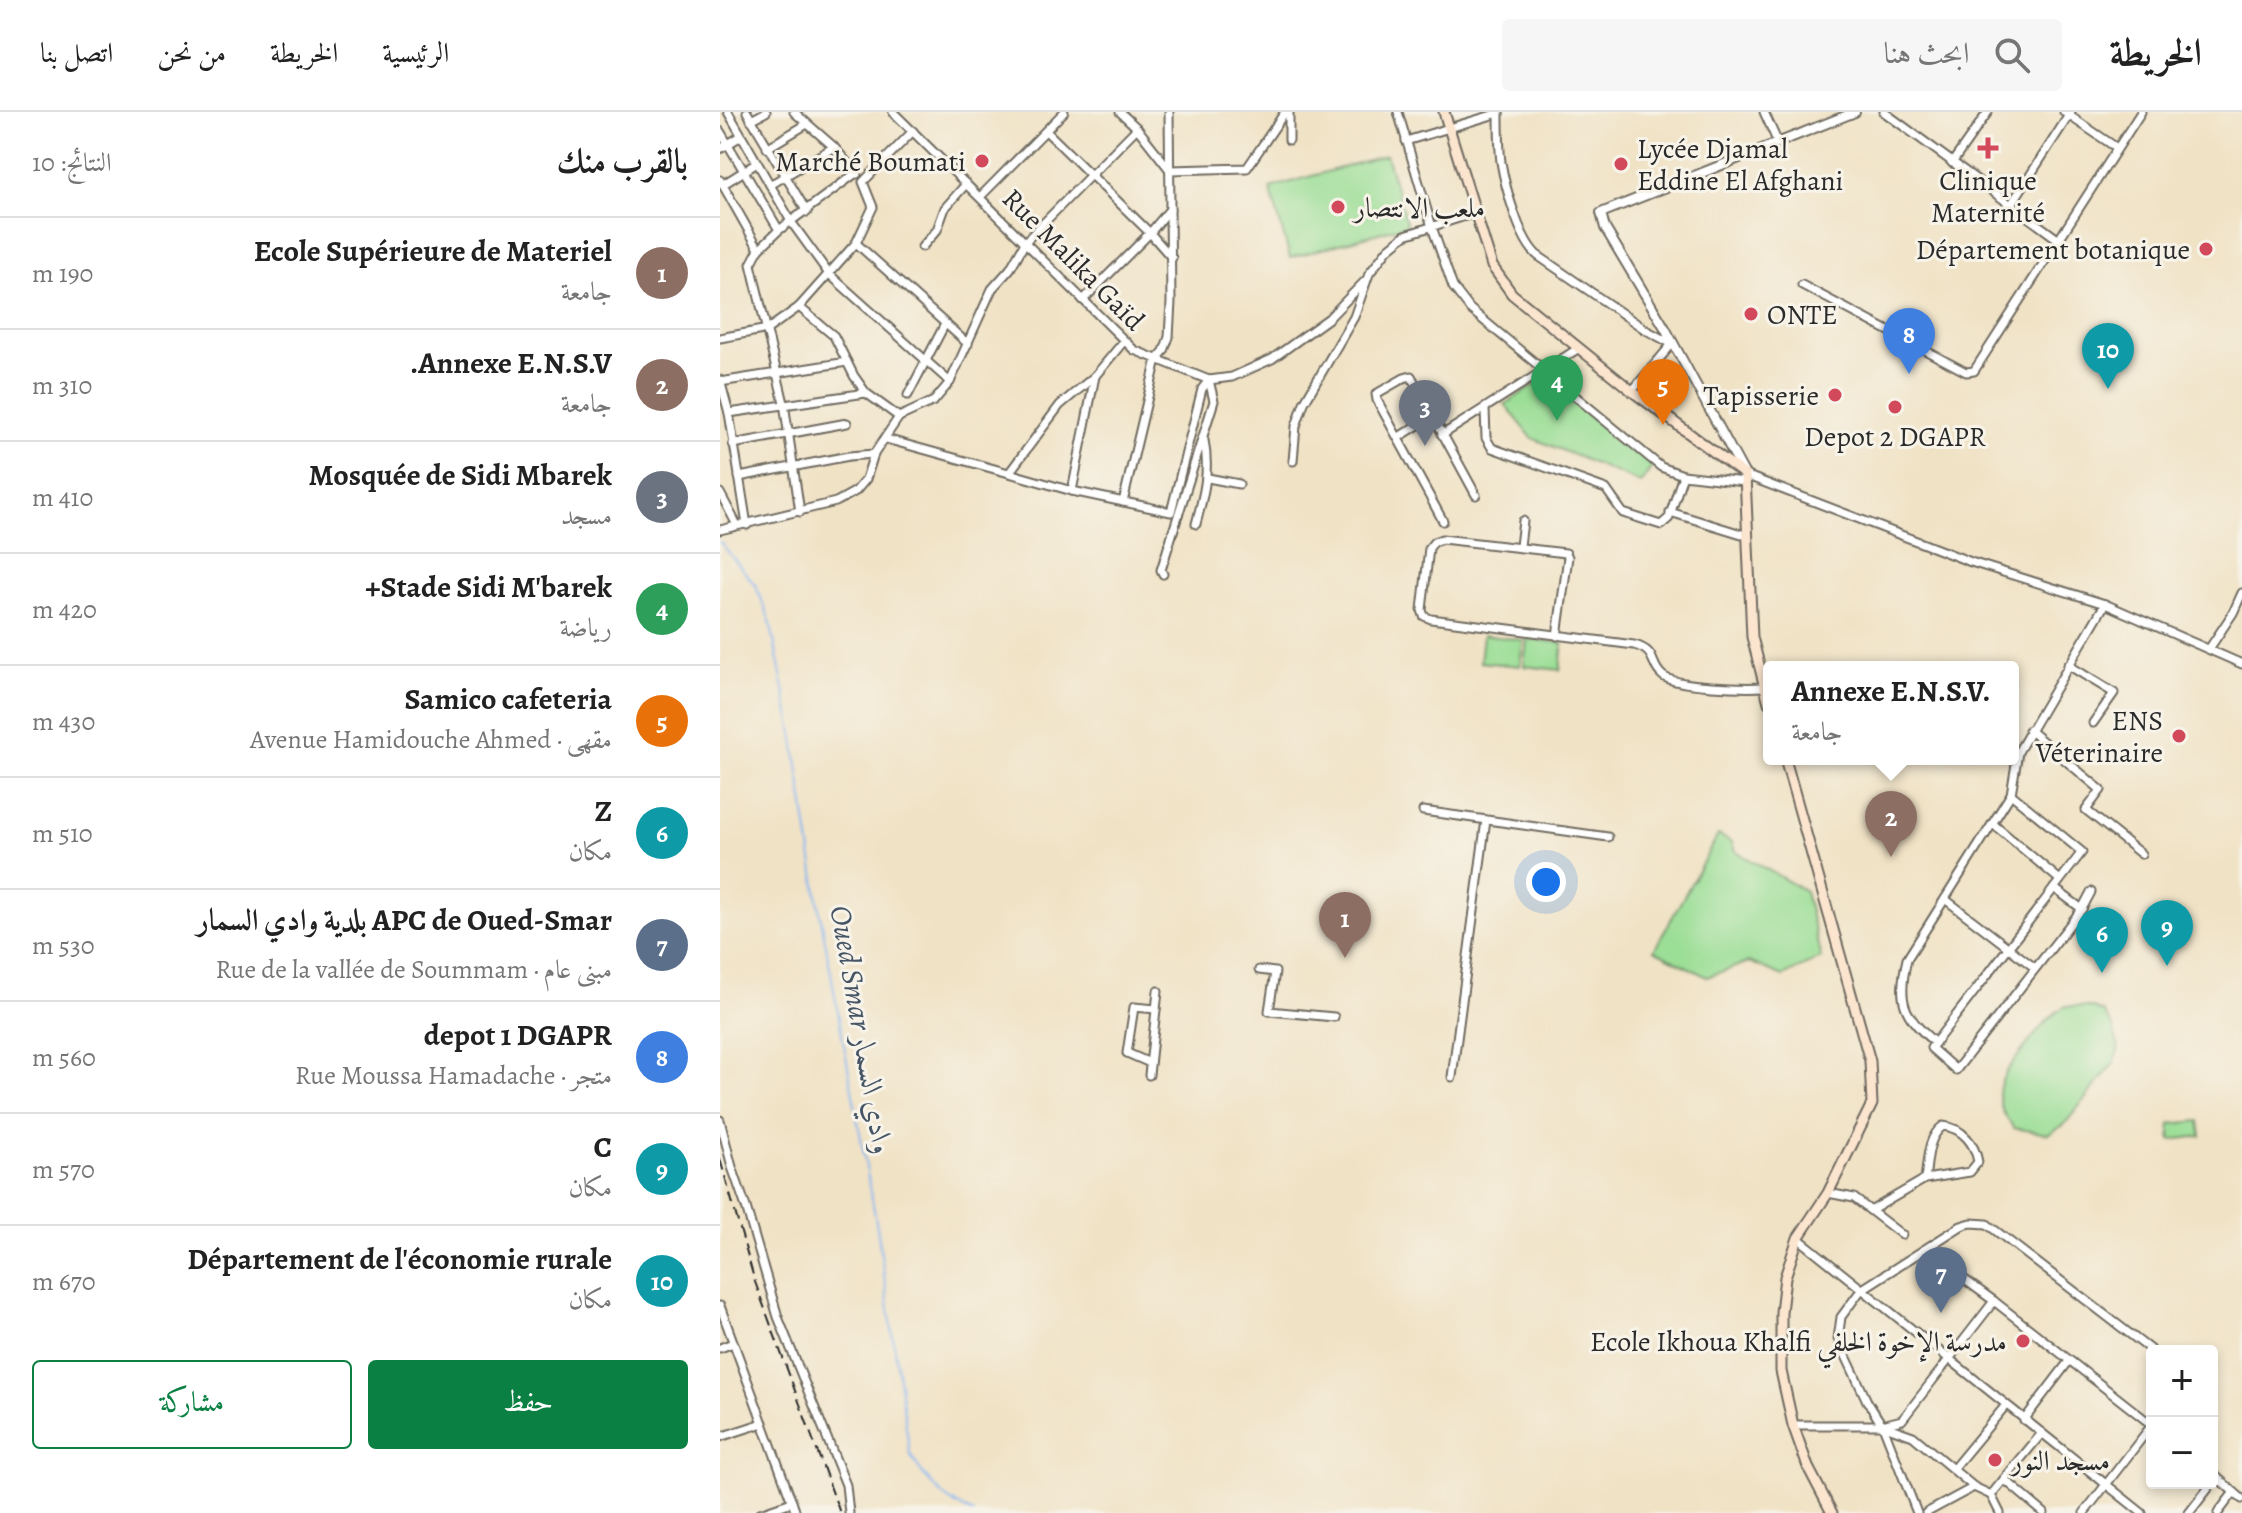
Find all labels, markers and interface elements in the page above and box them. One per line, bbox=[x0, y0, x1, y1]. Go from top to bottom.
search box bbox=[1502, 19, 2062, 91]
text: الخريطة bbox=[2110, 26, 2202, 78]
text: ابحث هنا bbox=[1884, 33, 1970, 73]
icon: search bbox=[1990, 33, 2034, 77]
text: اتصل بنا bbox=[40, 34, 113, 72]
text: من نحن bbox=[157, 34, 226, 72]
text: الخريطة bbox=[270, 34, 338, 72]
text: الرئيسية bbox=[382, 34, 449, 72]
place label: Lycée Djamal Eddine El Afghani bbox=[1637, 130, 1843, 200]
text: بالقرب منك bbox=[556, 137, 688, 184]
marker: Clinique Maternité bbox=[1977, 137, 1999, 159]
place label: Marché Boumati bbox=[775, 143, 966, 181]
text: النتائج: 10 bbox=[32, 145, 112, 180]
marker: Marché Boumati bbox=[973, 152, 991, 170]
marker: Lycée Djamal Eddine El Afghani bbox=[1612, 155, 1630, 173]
place label: Clinique Maternité bbox=[1931, 162, 2045, 232]
street label: Rue Malika Gaïd bbox=[994, 180, 1154, 340]
place label: ملعب الانتصار bbox=[1351, 189, 1485, 227]
marker: ملعب الانتصار bbox=[1329, 198, 1347, 216]
text: Ecole Supérieure de Materiel bbox=[254, 231, 612, 271]
place label: Département botanique bbox=[1916, 231, 2190, 269]
marker: Département botanique bbox=[2197, 240, 2215, 258]
text: 190 m bbox=[32, 256, 93, 291]
text: 1 bbox=[657, 256, 667, 291]
text: جامعة bbox=[561, 274, 612, 309]
place label: ONTE bbox=[1767, 296, 1838, 334]
marker: ONTE bbox=[1742, 305, 1760, 323]
pin: 8 bbox=[1883, 308, 1935, 374]
pin: 10 bbox=[2082, 323, 2134, 389]
text: Annexe E.N.S.V. bbox=[410, 343, 612, 383]
pin: 4 bbox=[1531, 355, 1583, 421]
pin: 5 bbox=[1637, 359, 1689, 425]
text: 310 m bbox=[32, 368, 92, 403]
text: 2 bbox=[656, 368, 668, 403]
place label: Tapisserie bbox=[1703, 377, 1819, 415]
pin: 3 bbox=[1399, 380, 1451, 446]
text: جامعة bbox=[561, 386, 612, 421]
marker: Tapisserie bbox=[1826, 386, 1844, 404]
marker: Depot 2 DGAPR bbox=[1886, 398, 1904, 416]
place label: Depot 2 DGAPR bbox=[1804, 418, 1986, 456]
text: Mosquée de Sidi Mbarek bbox=[308, 455, 612, 495]
text: 410 m bbox=[32, 480, 93, 515]
text: 3 bbox=[656, 480, 668, 515]
text: مسجد bbox=[561, 498, 612, 533]
text: Stade Sidi M'barek+ bbox=[365, 567, 612, 607]
text: 420 m bbox=[32, 592, 97, 627]
text: 4 bbox=[656, 592, 668, 627]
text: رياضة bbox=[560, 610, 612, 645]
popup bbox=[1763, 661, 2019, 765]
text: Annexe E.N.S.V. bbox=[1791, 671, 1991, 711]
text: Samico cafeteria bbox=[404, 679, 612, 719]
place label: ENS Véterinaire bbox=[2035, 702, 2163, 772]
text: 430 m bbox=[32, 704, 95, 739]
text: 5 bbox=[656, 704, 668, 739]
text: جامعة bbox=[1791, 714, 1843, 749]
text: مقهى · Avenue Hamidouche Ahmed bbox=[250, 722, 612, 757]
marker: ENS Véterinaire bbox=[2170, 727, 2188, 745]
text: Z bbox=[595, 791, 612, 831]
pin: 2 bbox=[1865, 791, 1917, 857]
text: 510 m bbox=[32, 816, 93, 851]
text: 6 bbox=[656, 816, 668, 851]
text: مكان bbox=[568, 834, 612, 869]
your location bbox=[1526, 862, 1566, 902]
pin: 1 bbox=[1319, 892, 1371, 958]
text: APC de Oued-Smar بلدية وادي السمار bbox=[197, 900, 612, 940]
pin: 9 bbox=[2141, 900, 2193, 966]
water label: Oued Smar وادي السمار bbox=[816, 902, 904, 1158]
pin: 6 bbox=[2076, 907, 2128, 973]
text: 530 m bbox=[32, 928, 95, 963]
text: 7 bbox=[656, 928, 668, 963]
text: مبنى عام · Rue de la vallée de Soummam bbox=[215, 952, 612, 987]
text: depot 1 DGAPR bbox=[424, 1015, 612, 1055]
text: 560 m bbox=[32, 1040, 96, 1075]
text: 8 bbox=[656, 1040, 668, 1075]
text: متجر · Rue Moussa Hamadache bbox=[295, 1058, 612, 1093]
text: C bbox=[594, 1127, 612, 1167]
text: 570 m bbox=[32, 1152, 95, 1187]
text: 9 bbox=[656, 1152, 668, 1187]
text: مكان bbox=[568, 1170, 612, 1205]
text: Département de l'économie rurale bbox=[187, 1239, 612, 1279]
pin: 7 bbox=[1915, 1247, 1967, 1313]
text: 670 m bbox=[32, 1264, 96, 1299]
text: 10 bbox=[651, 1264, 673, 1299]
text: مكان bbox=[568, 1282, 612, 1317]
place label: Ecole Ikhoua Khalfi مدرسة الإخوة الخلفي bbox=[1590, 1323, 2007, 1369]
marker: Ecole Ikhoua Khalfi مدرسة الإخوة الخلفي bbox=[2014, 1332, 2032, 1350]
map controls bbox=[2146, 1345, 2218, 1489]
button: + bbox=[2146, 1345, 2218, 1417]
button: مشاركة bbox=[32, 1360, 352, 1449]
button: حفظ bbox=[368, 1360, 688, 1449]
button: − bbox=[2146, 1417, 2218, 1489]
place label: مسجد النور bbox=[2008, 1442, 2110, 1480]
marker: مسجد النور bbox=[1986, 1451, 2004, 1469]

